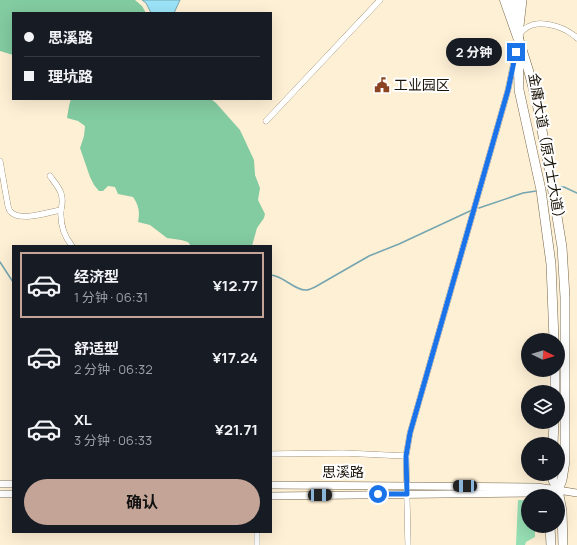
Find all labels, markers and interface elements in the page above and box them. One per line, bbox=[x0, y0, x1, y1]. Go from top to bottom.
text: 思溪路 bbox=[48, 27, 93, 48]
callout: 2 分钟 bbox=[446, 38, 502, 66]
text: 2 分钟 bbox=[456, 43, 492, 61]
route end bbox=[507, 43, 525, 61]
text: 理坑路 bbox=[48, 66, 93, 87]
street label: 金庸大道（原才士大道） bbox=[525, 71, 570, 226]
place label: 工业园区 bbox=[394, 75, 450, 94]
public building icon: 工业园区 bbox=[373, 76, 391, 94]
text: 经济型 bbox=[74, 266, 119, 287]
icon: car bbox=[26, 267, 62, 303]
text: ¥12.77 bbox=[213, 275, 258, 296]
text: 1 分钟 · 06:31 bbox=[74, 288, 148, 306]
north arrow bbox=[521, 333, 565, 377]
map controls bbox=[521, 333, 565, 533]
text: 舒适型 bbox=[74, 338, 119, 359]
icon: car bbox=[26, 339, 62, 375]
text: ¥17.24 bbox=[212, 347, 258, 368]
text: 2 分钟 · 06:32 bbox=[74, 360, 153, 378]
button: layers bbox=[521, 385, 565, 429]
text: XL bbox=[74, 409, 92, 430]
icon: car bbox=[26, 411, 62, 447]
text: ¥21.71 bbox=[215, 419, 258, 440]
text: 3 分钟 · 06:33 bbox=[74, 431, 152, 449]
button: + bbox=[521, 437, 565, 481]
street label: 思溪路 bbox=[322, 462, 364, 481]
button: 确认 bbox=[24, 479, 260, 525]
car bbox=[453, 480, 477, 492]
route start bbox=[369, 485, 387, 503]
car bbox=[308, 489, 332, 501]
button: − bbox=[521, 489, 565, 533]

